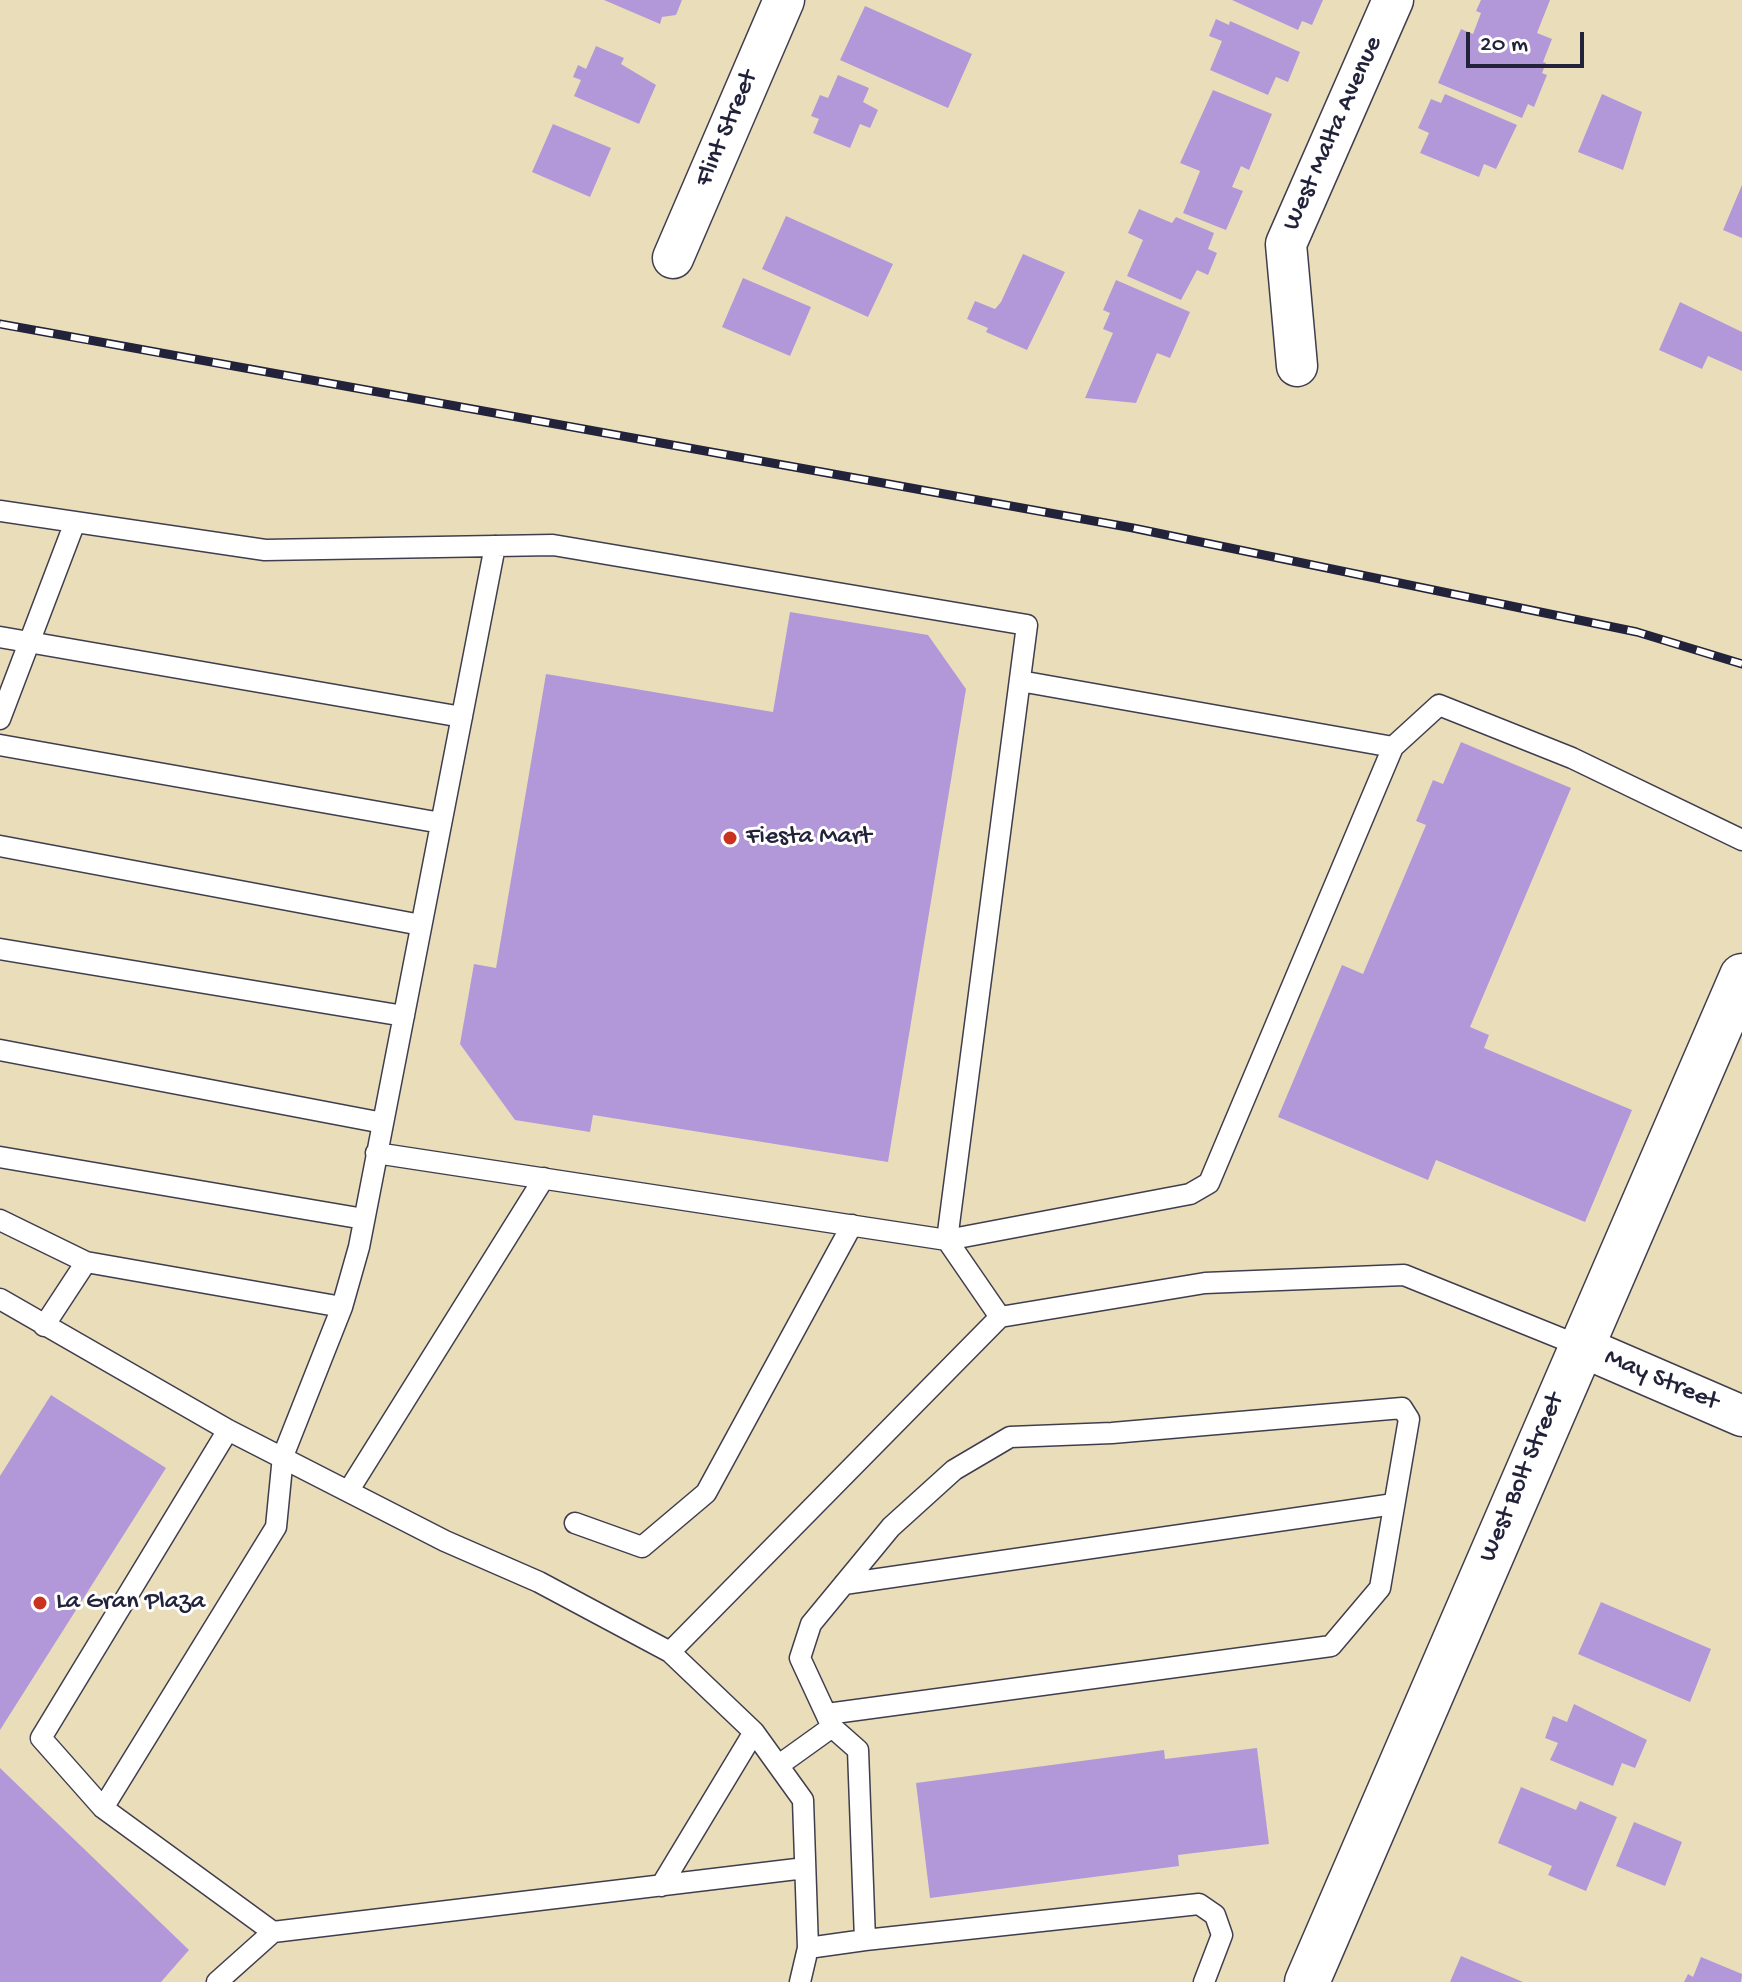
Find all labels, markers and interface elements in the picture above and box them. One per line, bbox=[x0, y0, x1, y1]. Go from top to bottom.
scale bar bbox=[1470, 16, 1588, 66]
text: 20 m bbox=[1480, 31, 1528, 60]
street label: West Malta Avenue bbox=[1277, 32, 1391, 236]
street label: Flint Street bbox=[690, 66, 766, 192]
place label: Fiesta Mart bbox=[746, 822, 871, 854]
marker: Fiesta Mart bbox=[721, 829, 739, 847]
street label: May Street bbox=[1599, 1343, 1723, 1419]
street label: West Bolt Street bbox=[1473, 1389, 1573, 1567]
place label: La Gran Plaza bbox=[56, 1587, 205, 1619]
marker: La Gran Plaza bbox=[31, 1594, 49, 1612]

